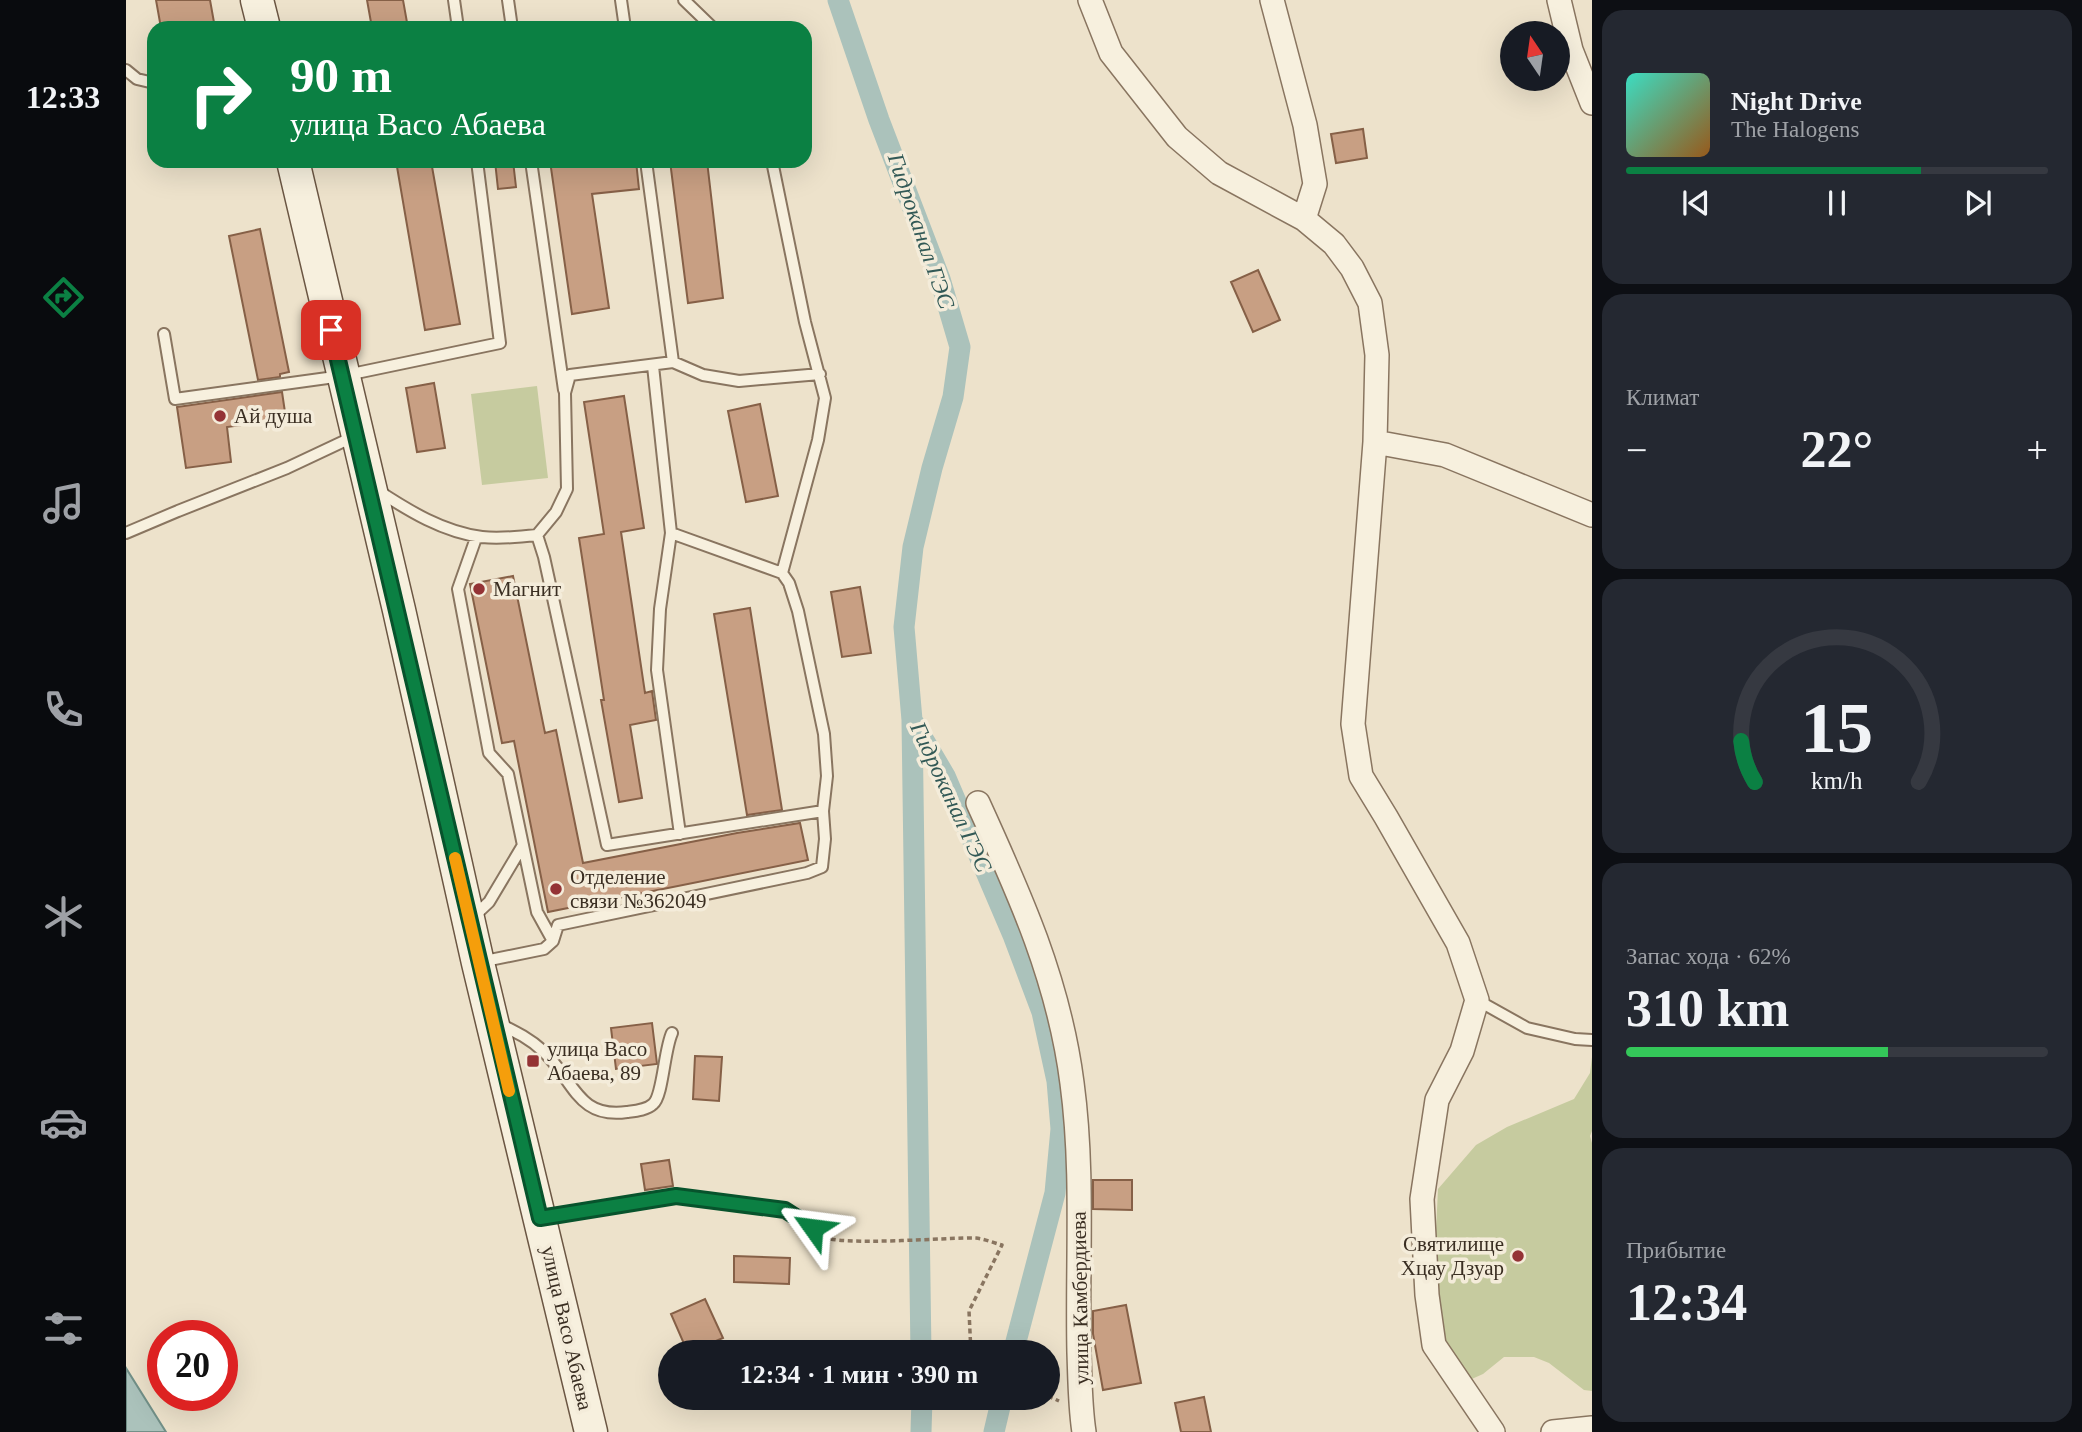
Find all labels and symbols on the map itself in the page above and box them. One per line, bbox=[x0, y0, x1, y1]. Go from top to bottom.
north arrow bbox=[1500, 21, 1570, 91]
water label: Гидроканал ГЭС bbox=[882, 149, 960, 313]
pin bbox=[301, 300, 361, 360]
place label: Ай душа bbox=[234, 404, 313, 428]
marker: Ай душа bbox=[212, 408, 228, 424]
place label: Магнит bbox=[493, 577, 561, 601]
marker: Магнит bbox=[471, 581, 487, 597]
water label: Гидроканал ГЭС bbox=[905, 717, 997, 877]
place label: Отделение связи №362049 bbox=[570, 865, 706, 913]
marker: Отделение связи №362049 bbox=[548, 881, 564, 897]
place label: улица Васо Абаева, 89 bbox=[547, 1037, 647, 1085]
marker: улица Васо Абаева, 89 bbox=[525, 1053, 541, 1069]
position arrow bbox=[776, 1191, 850, 1265]
street label: улица Камбердиева bbox=[1066, 1210, 1094, 1385]
place label: Святилище Хцау Дзуар bbox=[1401, 1232, 1504, 1280]
street label: улица Васо Абаева bbox=[536, 1244, 598, 1413]
marker: Святилище Хцау Дзуар bbox=[1510, 1248, 1526, 1264]
speed limit sign: 20 bbox=[147, 1320, 238, 1411]

